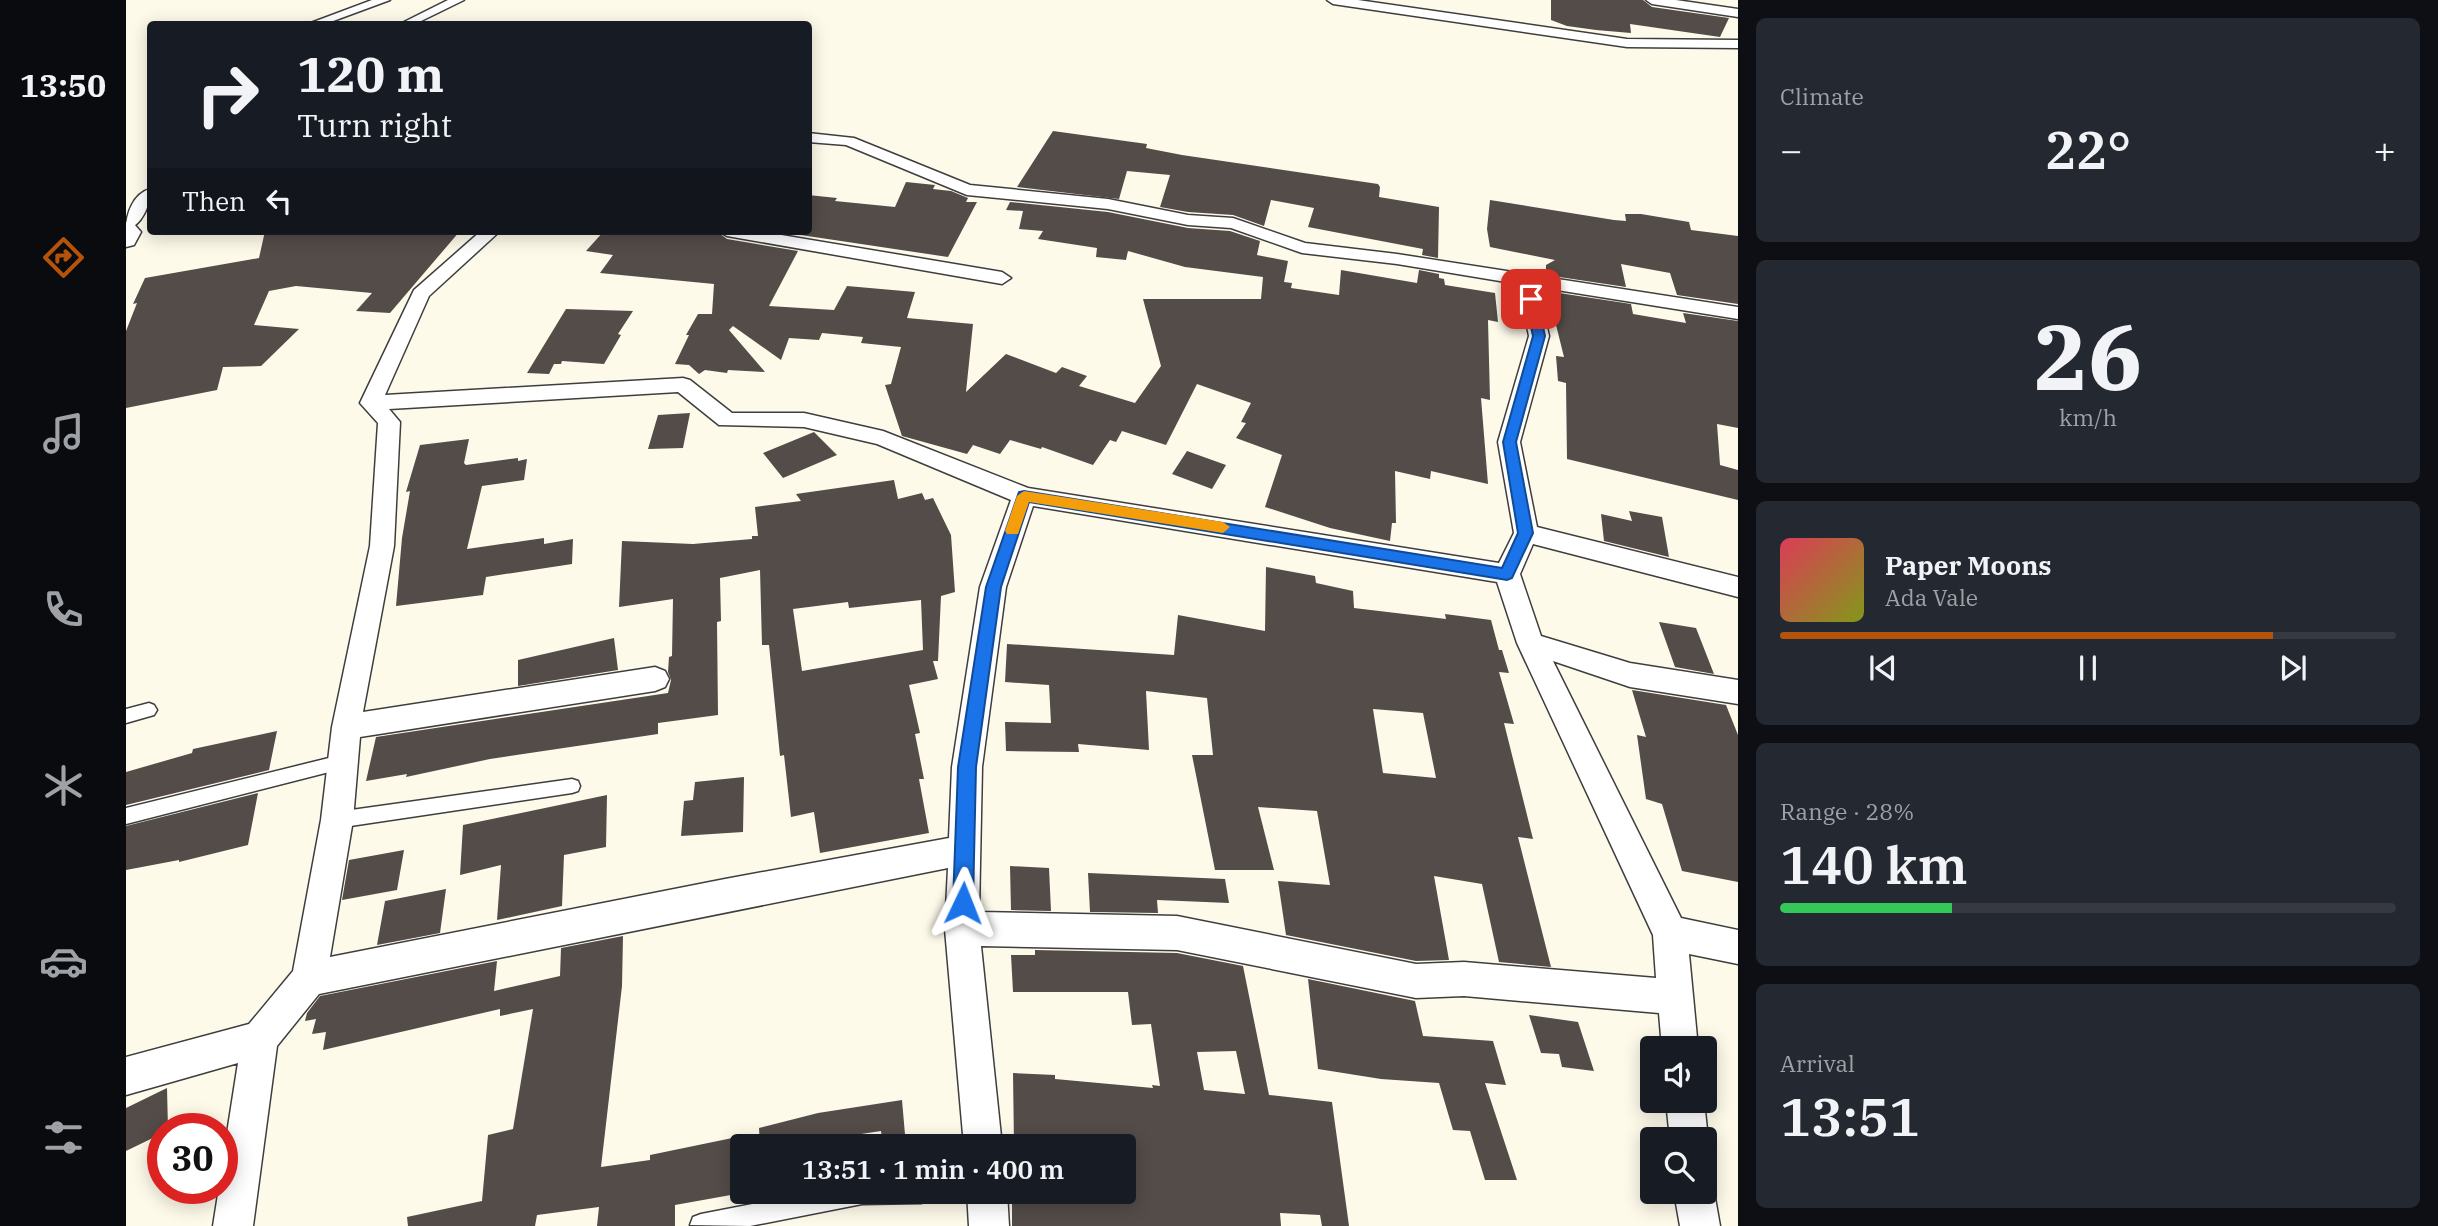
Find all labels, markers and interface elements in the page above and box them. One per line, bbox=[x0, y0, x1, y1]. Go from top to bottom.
text: 120 m bbox=[297, 42, 444, 105]
icon: right bbox=[182, 49, 273, 140]
text: 13:50 bbox=[20, 64, 106, 106]
text: Climate bbox=[1780, 81, 1864, 111]
text: Turn right bbox=[297, 104, 452, 146]
text: 22° bbox=[2045, 116, 2131, 183]
text: − bbox=[1780, 125, 1803, 174]
text: + bbox=[2373, 125, 2396, 174]
icon: left bbox=[260, 182, 298, 220]
text: Then bbox=[182, 184, 246, 218]
icon: directions bbox=[39, 233, 88, 282]
pin bbox=[1501, 269, 1561, 329]
icon: arrive bbox=[1512, 280, 1550, 318]
text: 26 bbox=[2033, 297, 2143, 415]
text: km/h bbox=[2059, 402, 2117, 432]
icon: music bbox=[39, 409, 88, 458]
text: Paper Moons bbox=[1885, 548, 2052, 582]
text: Ada Vale bbox=[1885, 582, 1978, 612]
icon: phone bbox=[39, 585, 88, 634]
icon: previous bbox=[1864, 649, 1902, 687]
icon: pause bbox=[2069, 649, 2107, 687]
icon: next bbox=[2274, 649, 2312, 687]
icon: climate bbox=[39, 761, 88, 810]
text: Range · 28% bbox=[1780, 796, 1914, 826]
text: 140 km bbox=[1780, 831, 1968, 898]
position arrow bbox=[926, 866, 1000, 940]
icon: car bbox=[39, 937, 88, 986]
map controls bbox=[1640, 1036, 1717, 1204]
button: sound bbox=[1640, 1036, 1717, 1113]
text: Arrival bbox=[1780, 1048, 1855, 1078]
text: 13:51 bbox=[1780, 1083, 1920, 1150]
icon: filters bbox=[39, 1113, 88, 1162]
speed limit sign: 30 bbox=[147, 1113, 238, 1204]
button: search bbox=[1640, 1127, 1717, 1204]
text: 13:51 · 1 min · 400 m bbox=[802, 1152, 1064, 1186]

